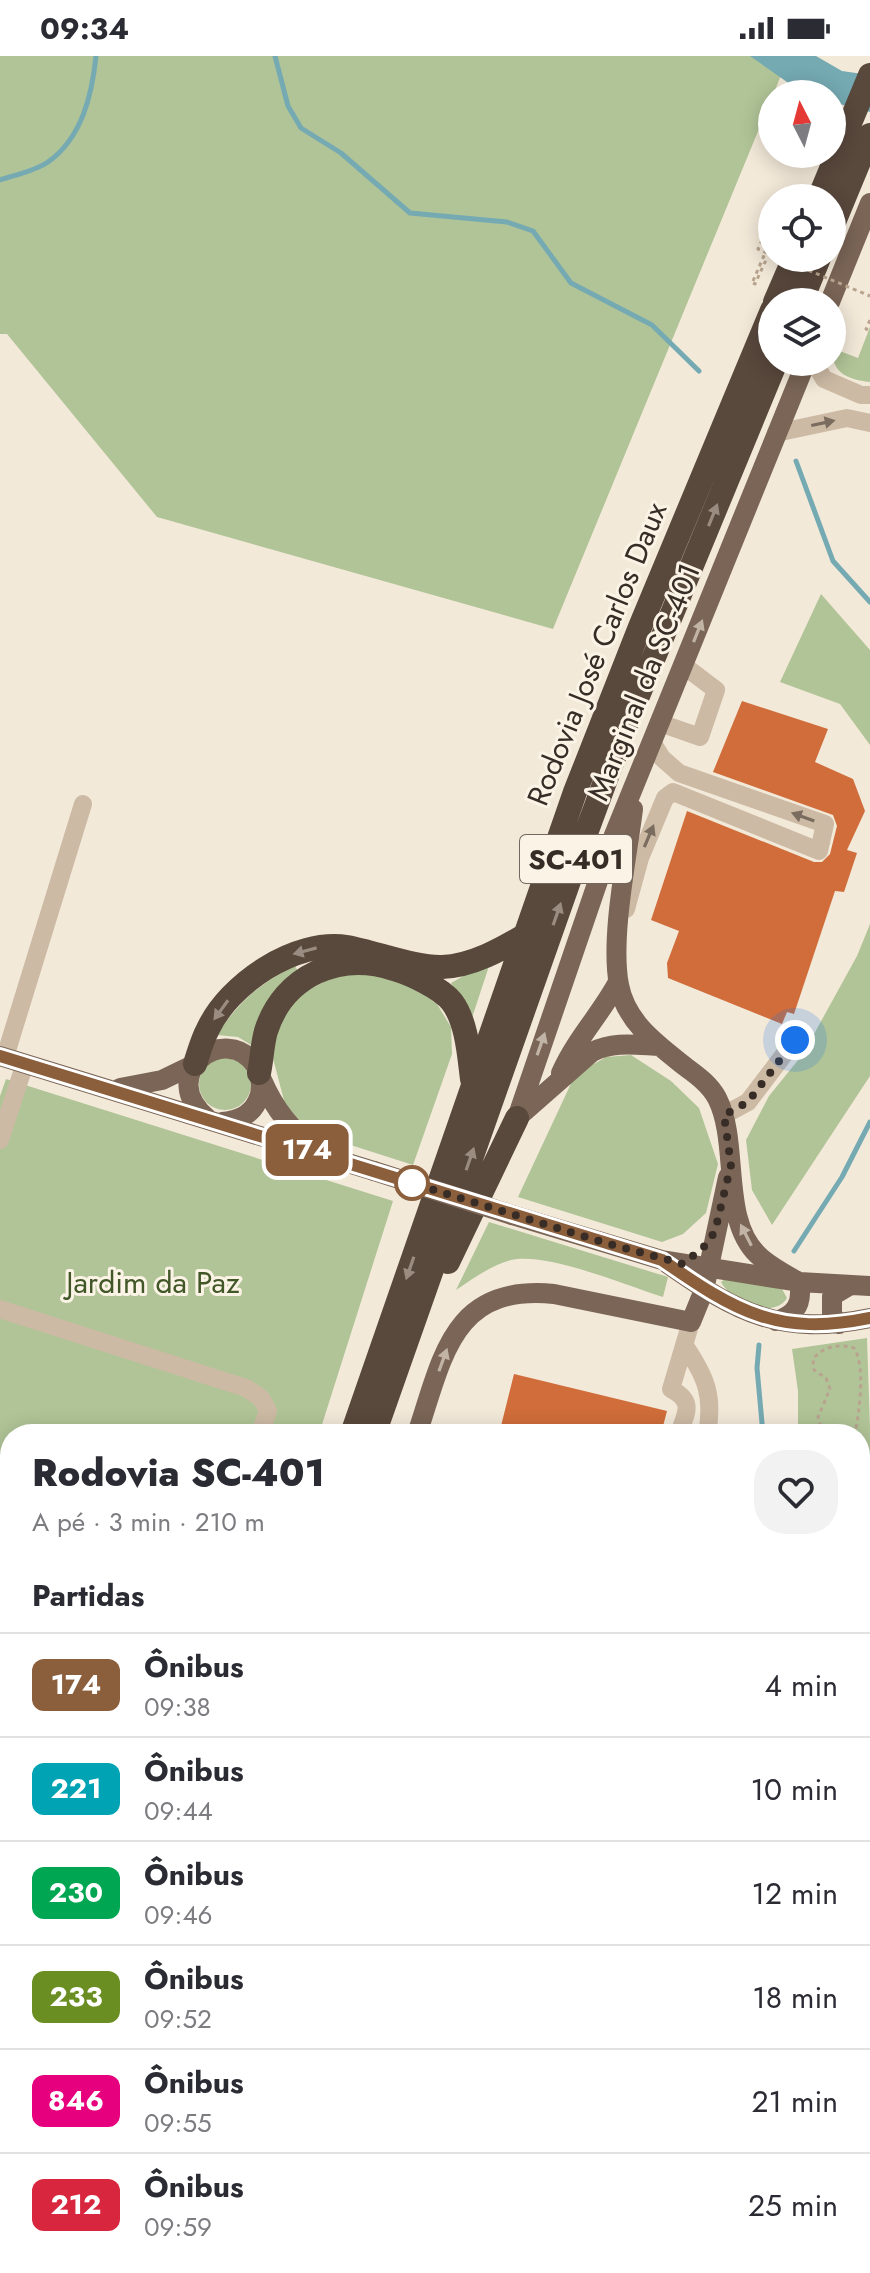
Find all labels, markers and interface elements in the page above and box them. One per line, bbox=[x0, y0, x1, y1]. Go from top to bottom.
text: 09:34 bbox=[40, 7, 129, 50]
north arrow bbox=[758, 80, 846, 168]
map controls bbox=[758, 80, 846, 376]
button: locate bbox=[758, 184, 846, 272]
button: layers bbox=[758, 288, 846, 376]
one-way arrow bbox=[811, 416, 836, 429]
street label: Rodovia José Carlos Daux bbox=[516, 495, 677, 812]
one-way arrow bbox=[706, 504, 719, 527]
street label: Marginal da SC-401 bbox=[576, 557, 711, 807]
one-way arrow bbox=[691, 619, 704, 643]
one-way arrow bbox=[791, 810, 815, 822]
one-way arrow bbox=[643, 824, 656, 848]
road number: SC-401 bbox=[520, 835, 632, 883]
one-way arrow bbox=[551, 902, 563, 926]
one-way arrow bbox=[293, 945, 318, 957]
one-way arrow bbox=[213, 999, 229, 1021]
your location bbox=[775, 1020, 815, 1060]
one-way arrow bbox=[536, 1032, 548, 1056]
line badge: 174 bbox=[261, 1124, 353, 1176]
text: 174 bbox=[282, 1129, 332, 1170]
one-way arrow bbox=[464, 1147, 477, 1171]
unlabelled marker bbox=[395, 1166, 429, 1200]
one-way arrow bbox=[739, 1224, 753, 1247]
one-way arrow bbox=[403, 1256, 415, 1280]
park label: Jardim da Paz bbox=[62, 1261, 240, 1304]
one-way arrow bbox=[437, 1348, 449, 1372]
text: Rodovia SC-401 bbox=[32, 1445, 325, 1500]
button: heart bbox=[754, 1450, 838, 1534]
text: A pé · 3 min · 210 m bbox=[32, 1503, 265, 1541]
text: Partidas bbox=[32, 1574, 144, 1617]
text: Ônibus bbox=[144, 1645, 244, 1688]
text: 174 bbox=[51, 1664, 101, 1705]
text: 4 min bbox=[765, 1664, 838, 1707]
text: 09:38 bbox=[144, 1688, 211, 1726]
text: Ônibus bbox=[144, 1749, 244, 1792]
text: 221 bbox=[51, 1768, 102, 1809]
text: 10 min bbox=[751, 1768, 838, 1811]
text: 09:44 bbox=[144, 1792, 213, 1830]
text: Ônibus bbox=[144, 1853, 244, 1896]
text: 230 bbox=[49, 1872, 103, 1913]
text: 12 min bbox=[751, 1872, 838, 1915]
text: 09:46 bbox=[144, 1896, 213, 1934]
text: Ônibus bbox=[144, 1957, 244, 2000]
text: 233 bbox=[49, 1976, 103, 2017]
text: 18 min bbox=[752, 1976, 838, 2019]
text: 09:52 bbox=[144, 2000, 212, 2038]
text: Ônibus bbox=[144, 2061, 244, 2104]
text: 846 bbox=[48, 2080, 104, 2121]
text: 21 min bbox=[751, 2080, 838, 2123]
text: 09:55 bbox=[144, 2104, 212, 2142]
text: Ônibus bbox=[144, 2165, 244, 2208]
text: 212 bbox=[51, 2184, 102, 2225]
text: 25 min bbox=[748, 2184, 838, 2227]
text: 09:59 bbox=[144, 2208, 212, 2246]

